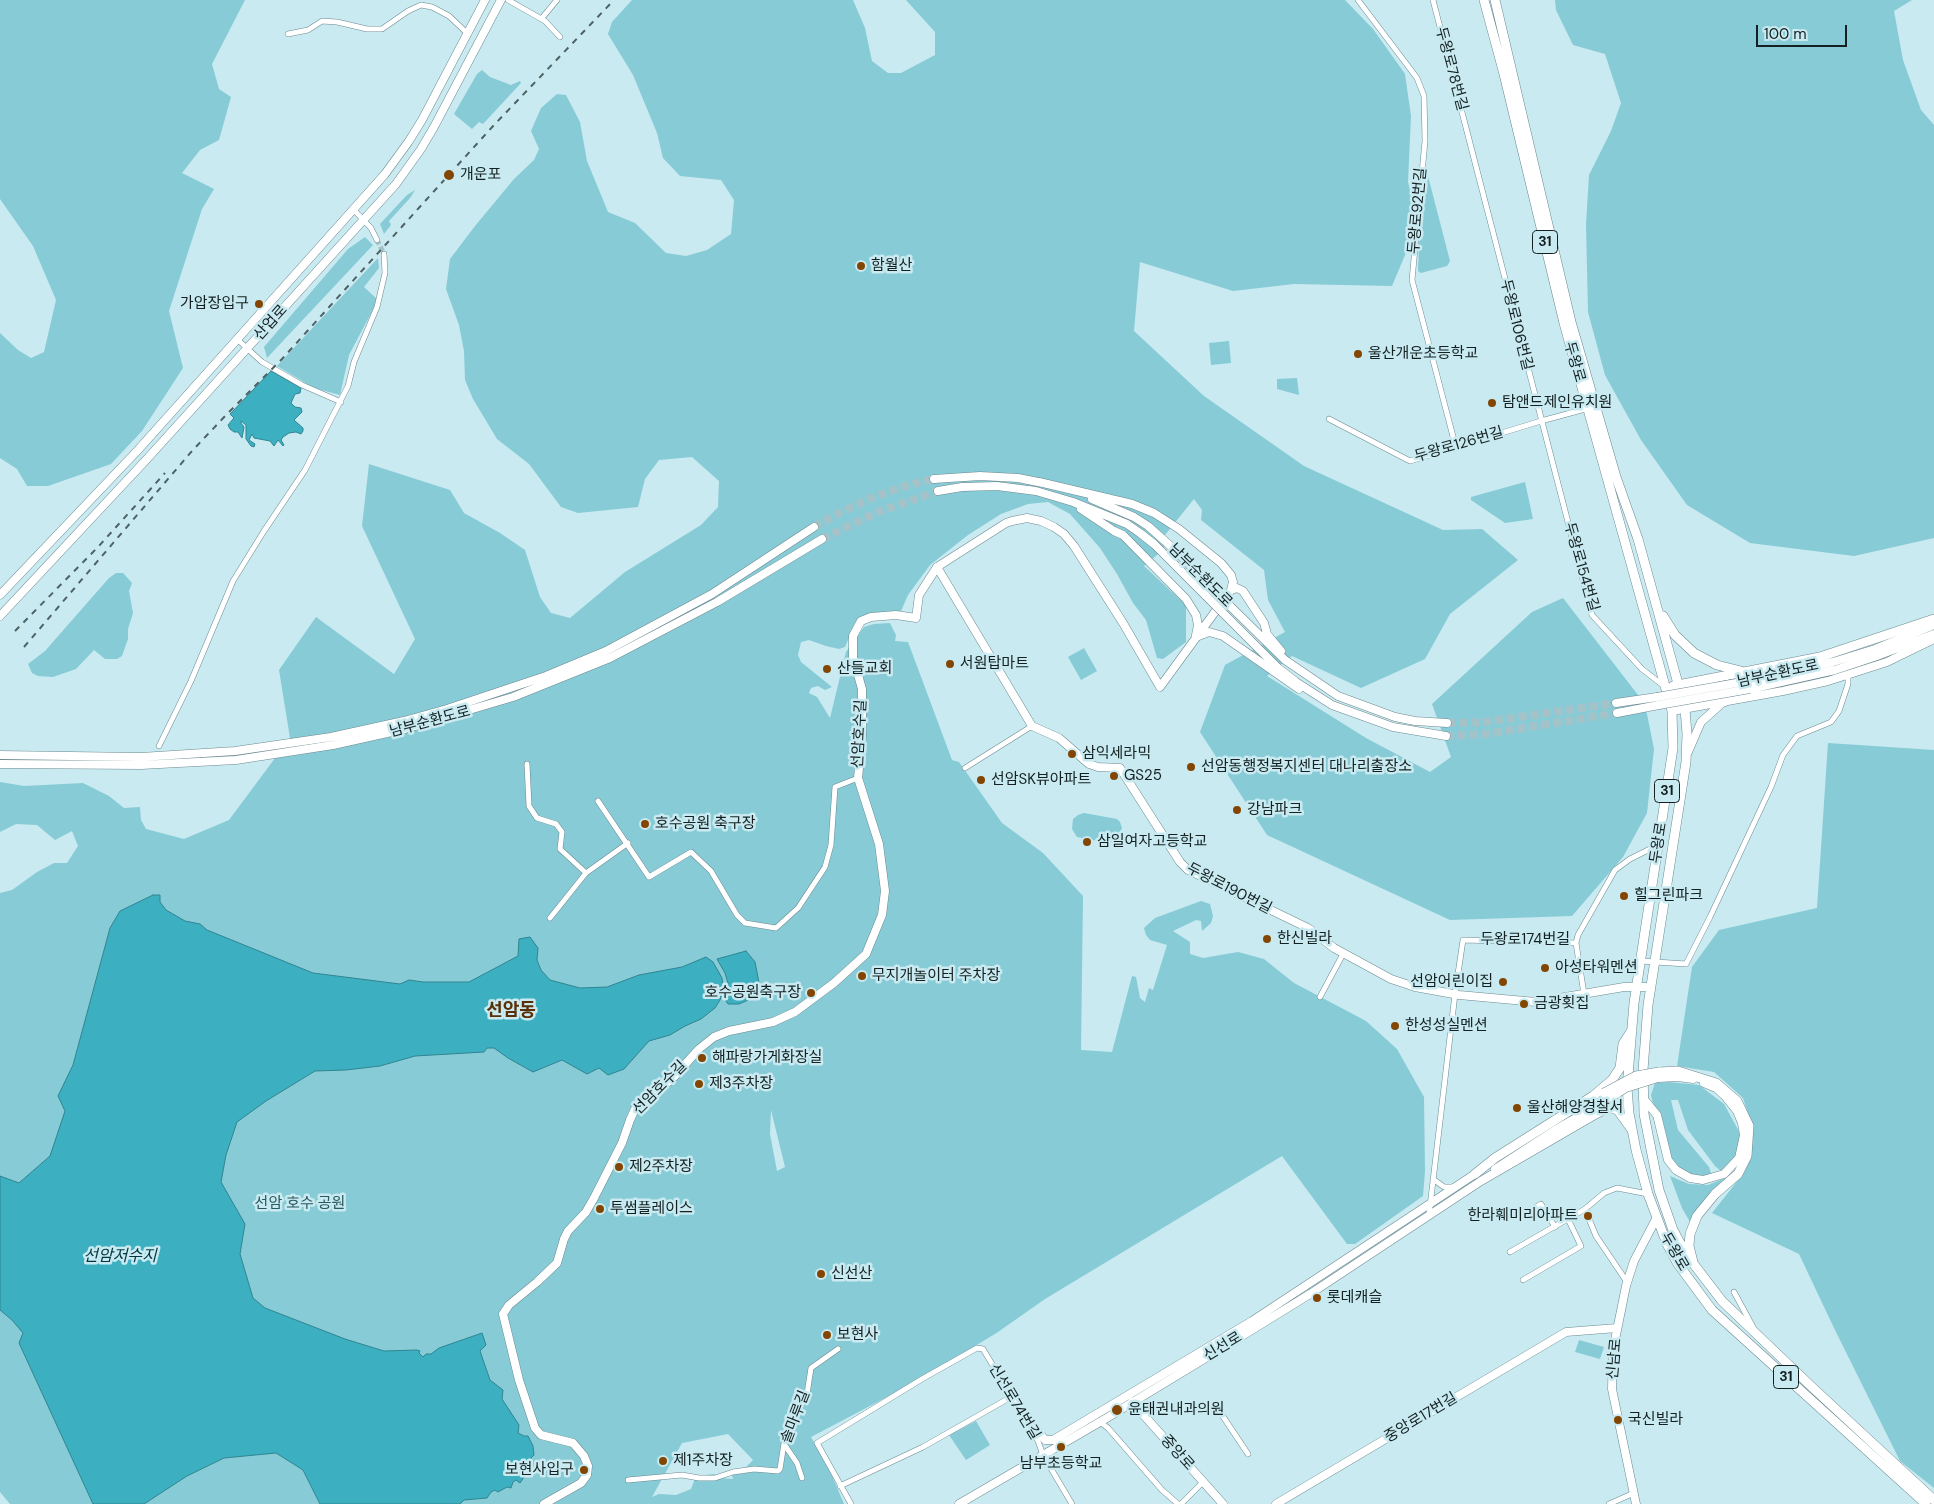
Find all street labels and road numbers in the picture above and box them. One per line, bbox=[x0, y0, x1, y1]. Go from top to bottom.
street label: 두왕로78번길 bbox=[1431, 25, 1471, 113]
street label: 두왕로92번길 bbox=[1405, 167, 1431, 255]
road number: 31 bbox=[1532, 230, 1558, 253]
street label: 두왕로106번길 bbox=[1496, 278, 1536, 372]
street label: 산업로 bbox=[250, 302, 292, 344]
street label: 두왕로 bbox=[1560, 340, 1588, 384]
street label: 두왕로126번길 bbox=[1412, 424, 1506, 466]
street label: 두왕로154번길 bbox=[1560, 520, 1602, 614]
street label: 남부순환도로 bbox=[1164, 540, 1236, 612]
street label: 남부순환도로 bbox=[1736, 657, 1820, 691]
street label: 선암호수길 bbox=[849, 699, 871, 769]
street label: 남부순환도로 bbox=[388, 703, 472, 741]
road number: 31 bbox=[1654, 779, 1680, 802]
street label: 두왕로 bbox=[1647, 821, 1671, 865]
street label: 두왕로190번길 bbox=[1183, 860, 1275, 918]
street label: 두왕로174번길 bbox=[1480, 931, 1570, 949]
street label: 선암호수길 bbox=[629, 1057, 691, 1119]
street label: 두왕로 bbox=[1656, 1230, 1692, 1274]
street label: 신선로 bbox=[1201, 1329, 1245, 1365]
street label: 신남로 bbox=[1604, 1338, 1626, 1380]
street label: 신선로74번길 bbox=[984, 1361, 1044, 1443]
road number: 31 bbox=[1774, 1365, 1798, 1388]
street label: 솔마루길 bbox=[778, 1388, 814, 1446]
street label: 중앙로17번길 bbox=[1381, 1389, 1461, 1447]
street label: 중앙로 bbox=[1156, 1432, 1198, 1474]

